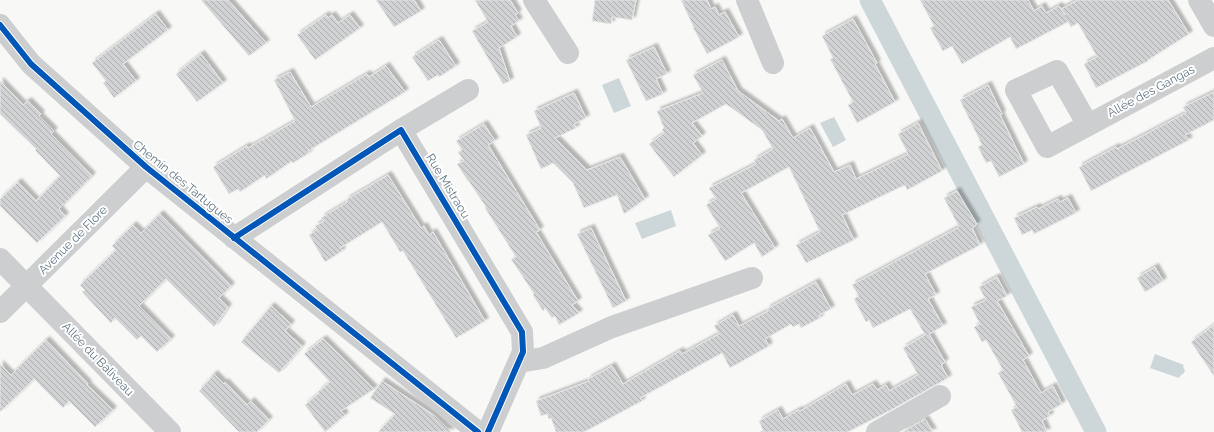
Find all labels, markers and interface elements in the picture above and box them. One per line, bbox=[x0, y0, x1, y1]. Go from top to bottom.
street label: Allée des Gangas bbox=[1105, 62, 1197, 120]
street label: Chemin des Tartugues bbox=[130, 137, 236, 227]
street label: Rue Mistraou bbox=[423, 151, 473, 221]
street label: Avenue de Flore bbox=[36, 203, 110, 277]
street label: Allée du Baliveau bbox=[59, 319, 137, 399]

